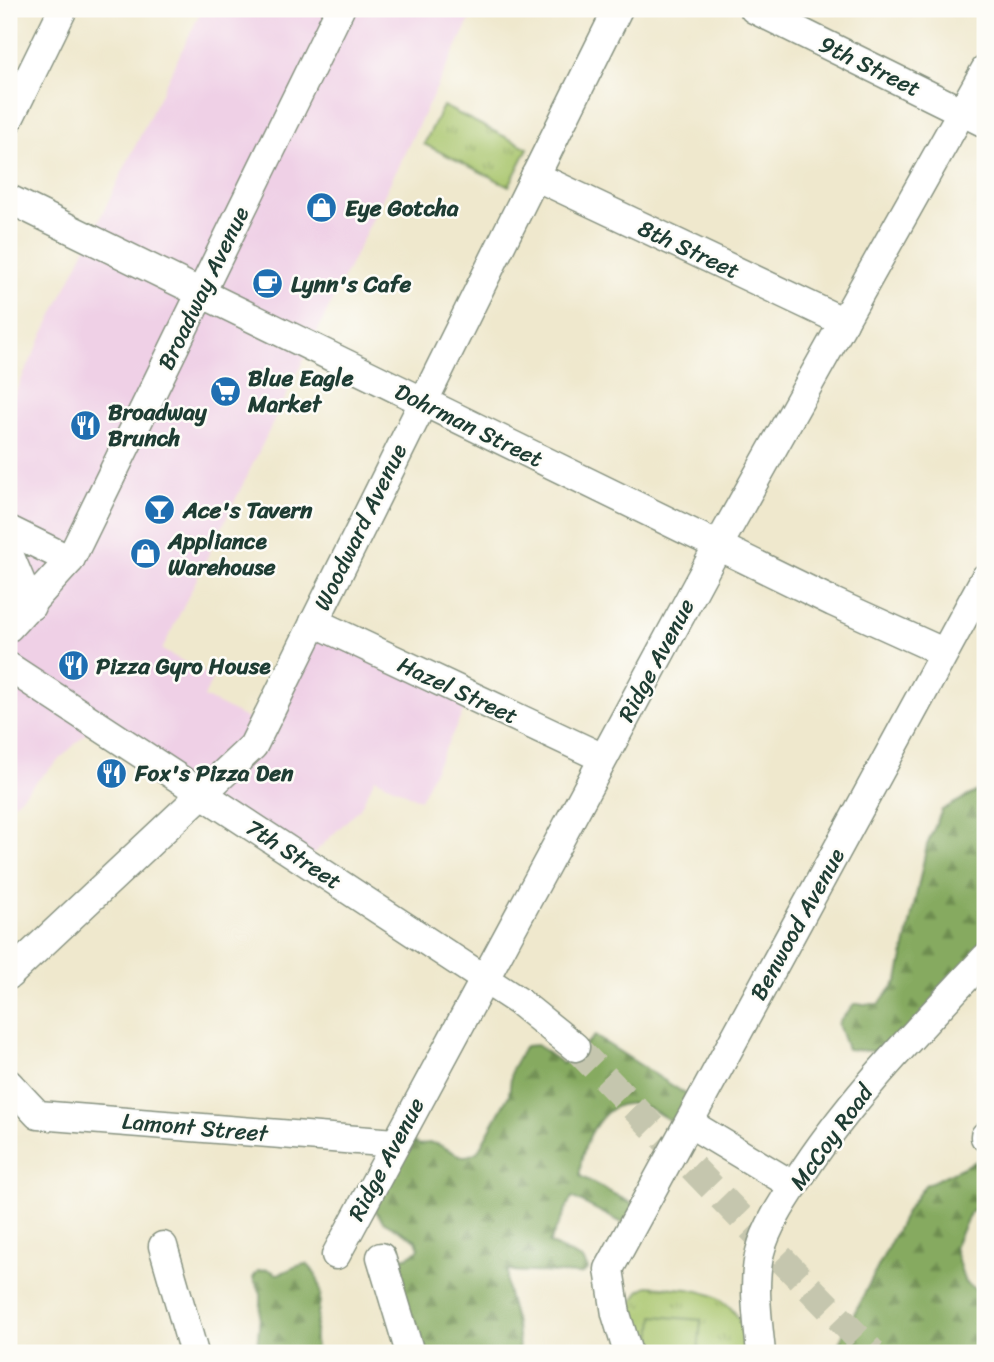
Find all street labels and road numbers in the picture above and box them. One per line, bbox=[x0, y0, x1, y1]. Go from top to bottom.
street label: 9th Street bbox=[812, 24, 928, 109]
street label: Broadway Avenue bbox=[146, 199, 261, 377]
street label: 8th Street bbox=[631, 208, 747, 291]
street label: Dohrman Street bbox=[387, 372, 550, 479]
street label: Woodward Avenue bbox=[302, 437, 419, 618]
street label: Ridge Avenue bbox=[607, 591, 706, 730]
street label: Hazel Street bbox=[391, 645, 525, 736]
street label: 7th Street bbox=[237, 808, 350, 901]
street label: Benwood Avenue bbox=[738, 840, 856, 1008]
street label: McCoy Road bbox=[779, 1074, 885, 1199]
street label: Ridge Avenue bbox=[337, 1090, 436, 1229]
street label: Lamont Street bbox=[120, 1101, 271, 1154]

